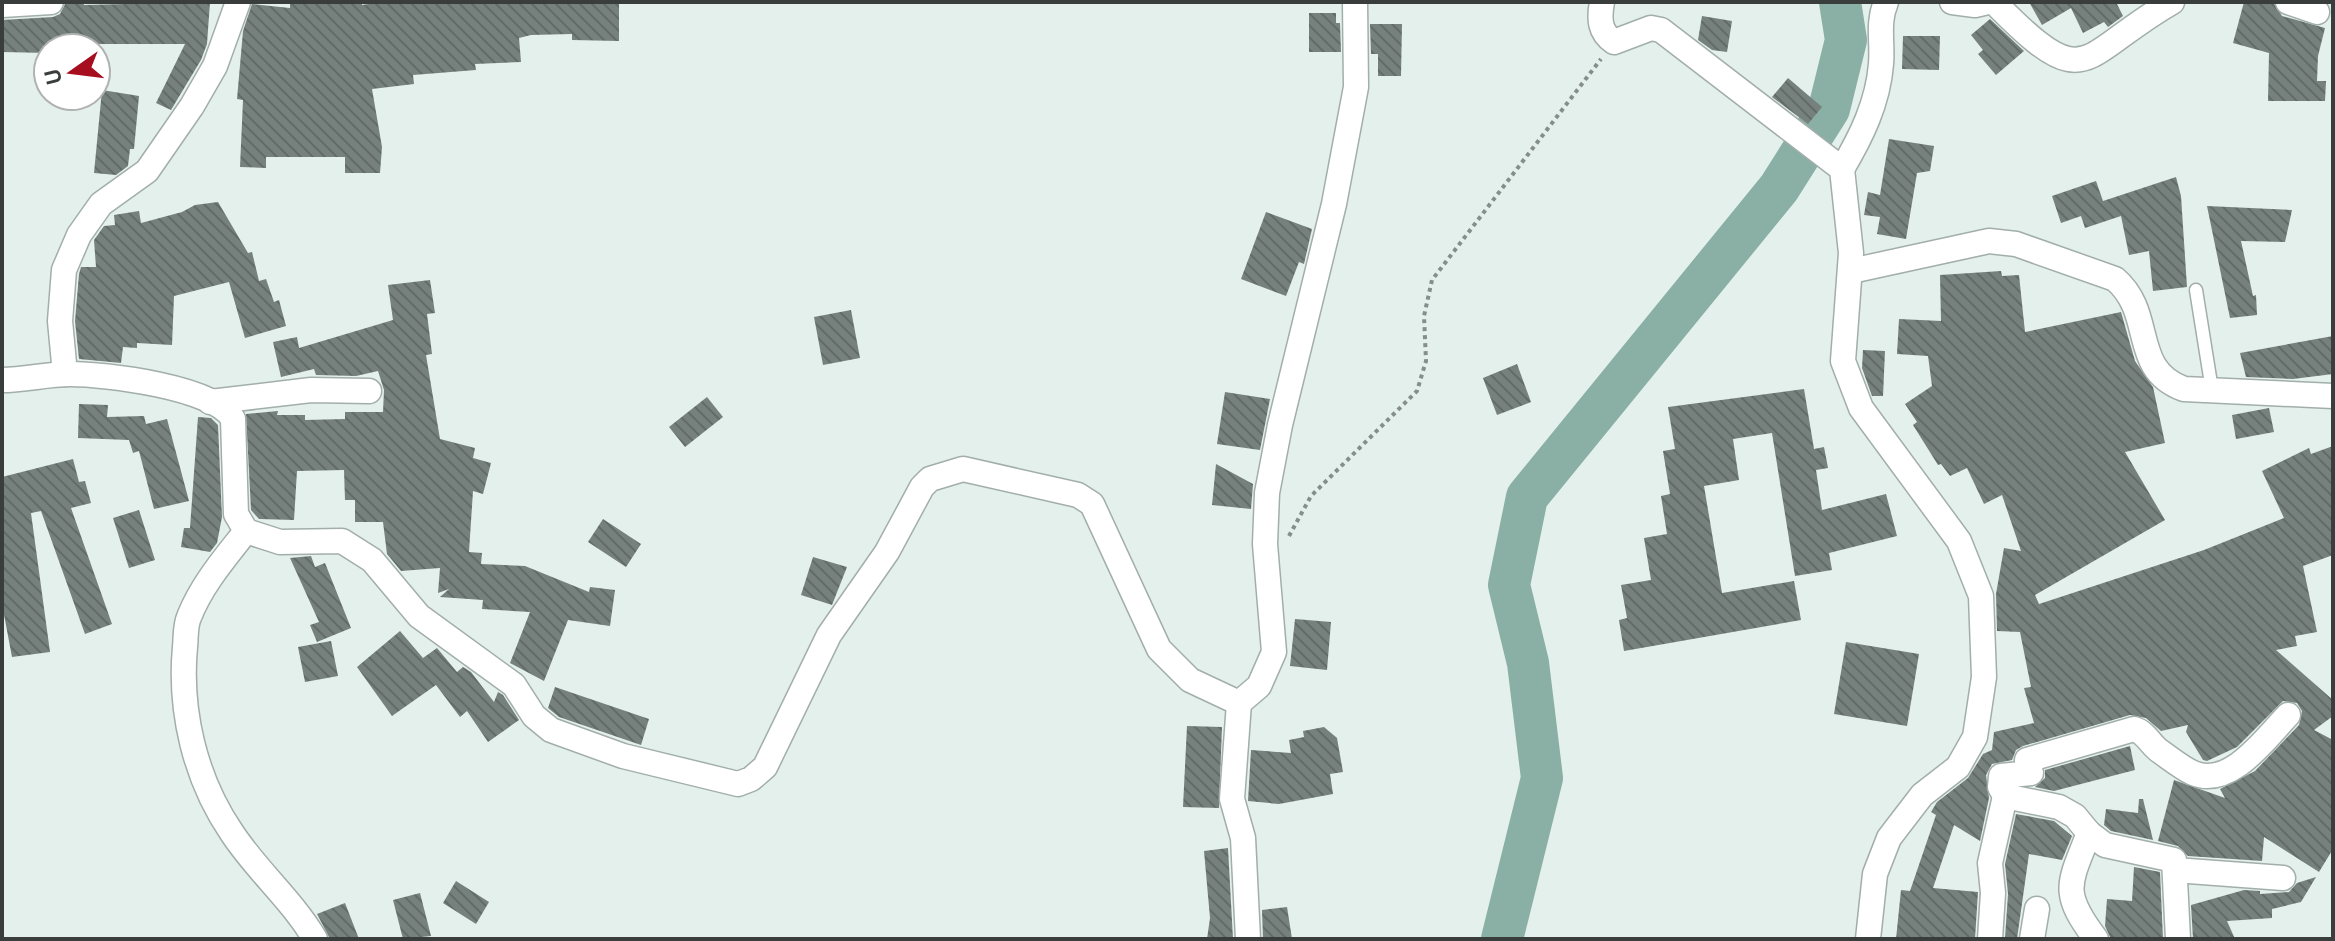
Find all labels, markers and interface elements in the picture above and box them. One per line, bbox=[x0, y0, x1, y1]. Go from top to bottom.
north arrow bbox=[32, 32, 112, 112]
text: U bbox=[38, 66, 66, 87]

